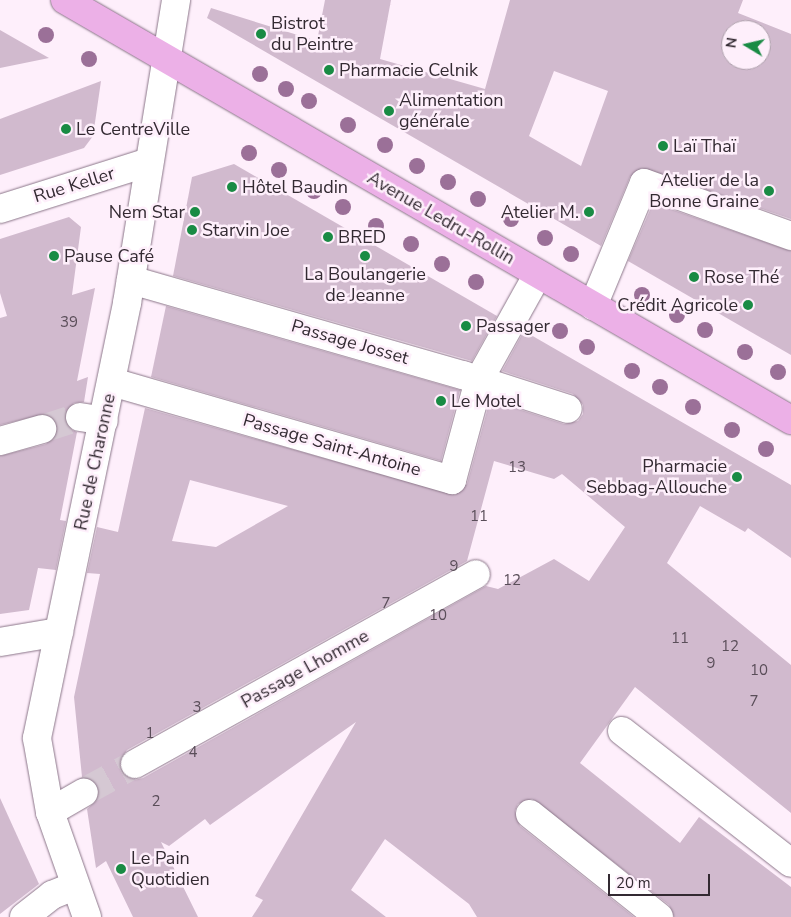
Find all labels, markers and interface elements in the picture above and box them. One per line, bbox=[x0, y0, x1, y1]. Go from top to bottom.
place label: Bistrot du Peintre bbox=[271, 13, 353, 56]
north arrow bbox=[721, 20, 771, 70]
marker: Bistrot du Peintre bbox=[255, 28, 267, 40]
text: N bbox=[721, 36, 742, 49]
place label: Pharmacie Celnik bbox=[339, 59, 478, 81]
marker: Pharmacie Celnik bbox=[323, 64, 335, 76]
place label: Alimentation générale bbox=[399, 90, 503, 132]
marker: Alimentation générale bbox=[383, 105, 395, 117]
place label: Le CentreVille bbox=[76, 118, 190, 140]
marker: Le CentreVille bbox=[60, 123, 72, 135]
place label: Laï Thaï bbox=[673, 135, 736, 157]
marker: Laï Thaï bbox=[657, 140, 669, 152]
street label: Rue Keller bbox=[31, 162, 117, 208]
street label: Avenue Ledru-Rollin bbox=[363, 167, 519, 269]
place label: Atelier de la Bonne Graine bbox=[649, 170, 759, 212]
place label: Hôtel Baudin bbox=[242, 176, 348, 198]
marker: Hôtel Baudin bbox=[226, 181, 238, 193]
marker: Atelier de la Bonne Graine bbox=[763, 185, 775, 197]
place label: Nem Star bbox=[109, 201, 185, 223]
place label: Atelier M. bbox=[501, 201, 579, 223]
marker: Nem Star bbox=[189, 206, 201, 218]
marker: Atelier M. bbox=[583, 206, 595, 218]
place label: Starvin Joe bbox=[202, 219, 290, 241]
marker: Starvin Joe bbox=[186, 224, 198, 236]
place label: BRED bbox=[338, 226, 386, 248]
marker: BRED bbox=[322, 231, 334, 243]
place label: Pause Café bbox=[64, 245, 154, 267]
marker: Pause Café bbox=[48, 250, 60, 262]
marker: La Boulangerie de Jeanne bbox=[359, 250, 371, 262]
place label: La Boulangerie de Jeanne bbox=[304, 264, 426, 306]
place label: Rose Thé bbox=[704, 266, 779, 288]
marker: Rose Thé bbox=[688, 271, 700, 283]
place label: Crédit Agricole bbox=[617, 294, 738, 316]
marker: Crédit Agricole bbox=[742, 299, 754, 311]
house number: 39 bbox=[60, 314, 78, 332]
street label: Passage Josset bbox=[289, 315, 411, 369]
place label: Passager bbox=[476, 315, 550, 337]
marker: Passager bbox=[460, 320, 472, 332]
place label: Le Motel bbox=[451, 390, 521, 412]
street label: Rue de Charonne bbox=[70, 392, 120, 532]
marker: Le Motel bbox=[435, 395, 447, 407]
street label: Passage Saint-Antoine bbox=[241, 409, 423, 481]
place label: Pharmacie Sebbag-Allouche bbox=[586, 456, 727, 498]
house number: 13 bbox=[508, 459, 526, 477]
marker: Pharmacie Sebbag-Allouche bbox=[731, 471, 743, 483]
house number: 11 bbox=[470, 508, 488, 526]
house number: 9 bbox=[450, 558, 458, 576]
house number: 12 bbox=[503, 572, 521, 590]
house number: 7 bbox=[382, 595, 390, 613]
house number: 10 bbox=[429, 607, 447, 625]
street label: Passage Lhomme bbox=[237, 625, 373, 713]
house number: 11 bbox=[671, 630, 689, 648]
house number: 12 bbox=[721, 638, 739, 656]
house number: 9 bbox=[707, 655, 715, 673]
house number: 10 bbox=[750, 662, 768, 680]
house number: 7 bbox=[750, 693, 758, 711]
house number: 3 bbox=[193, 699, 201, 717]
house number: 1 bbox=[146, 725, 154, 743]
house number: 4 bbox=[189, 744, 197, 762]
house number: 2 bbox=[152, 793, 160, 811]
place label: Le Pain Quotidien bbox=[131, 848, 210, 891]
marker: Le Pain Quotidien bbox=[115, 863, 127, 875]
scale bar bbox=[611, 864, 714, 896]
text: 20 m bbox=[616, 873, 651, 893]

